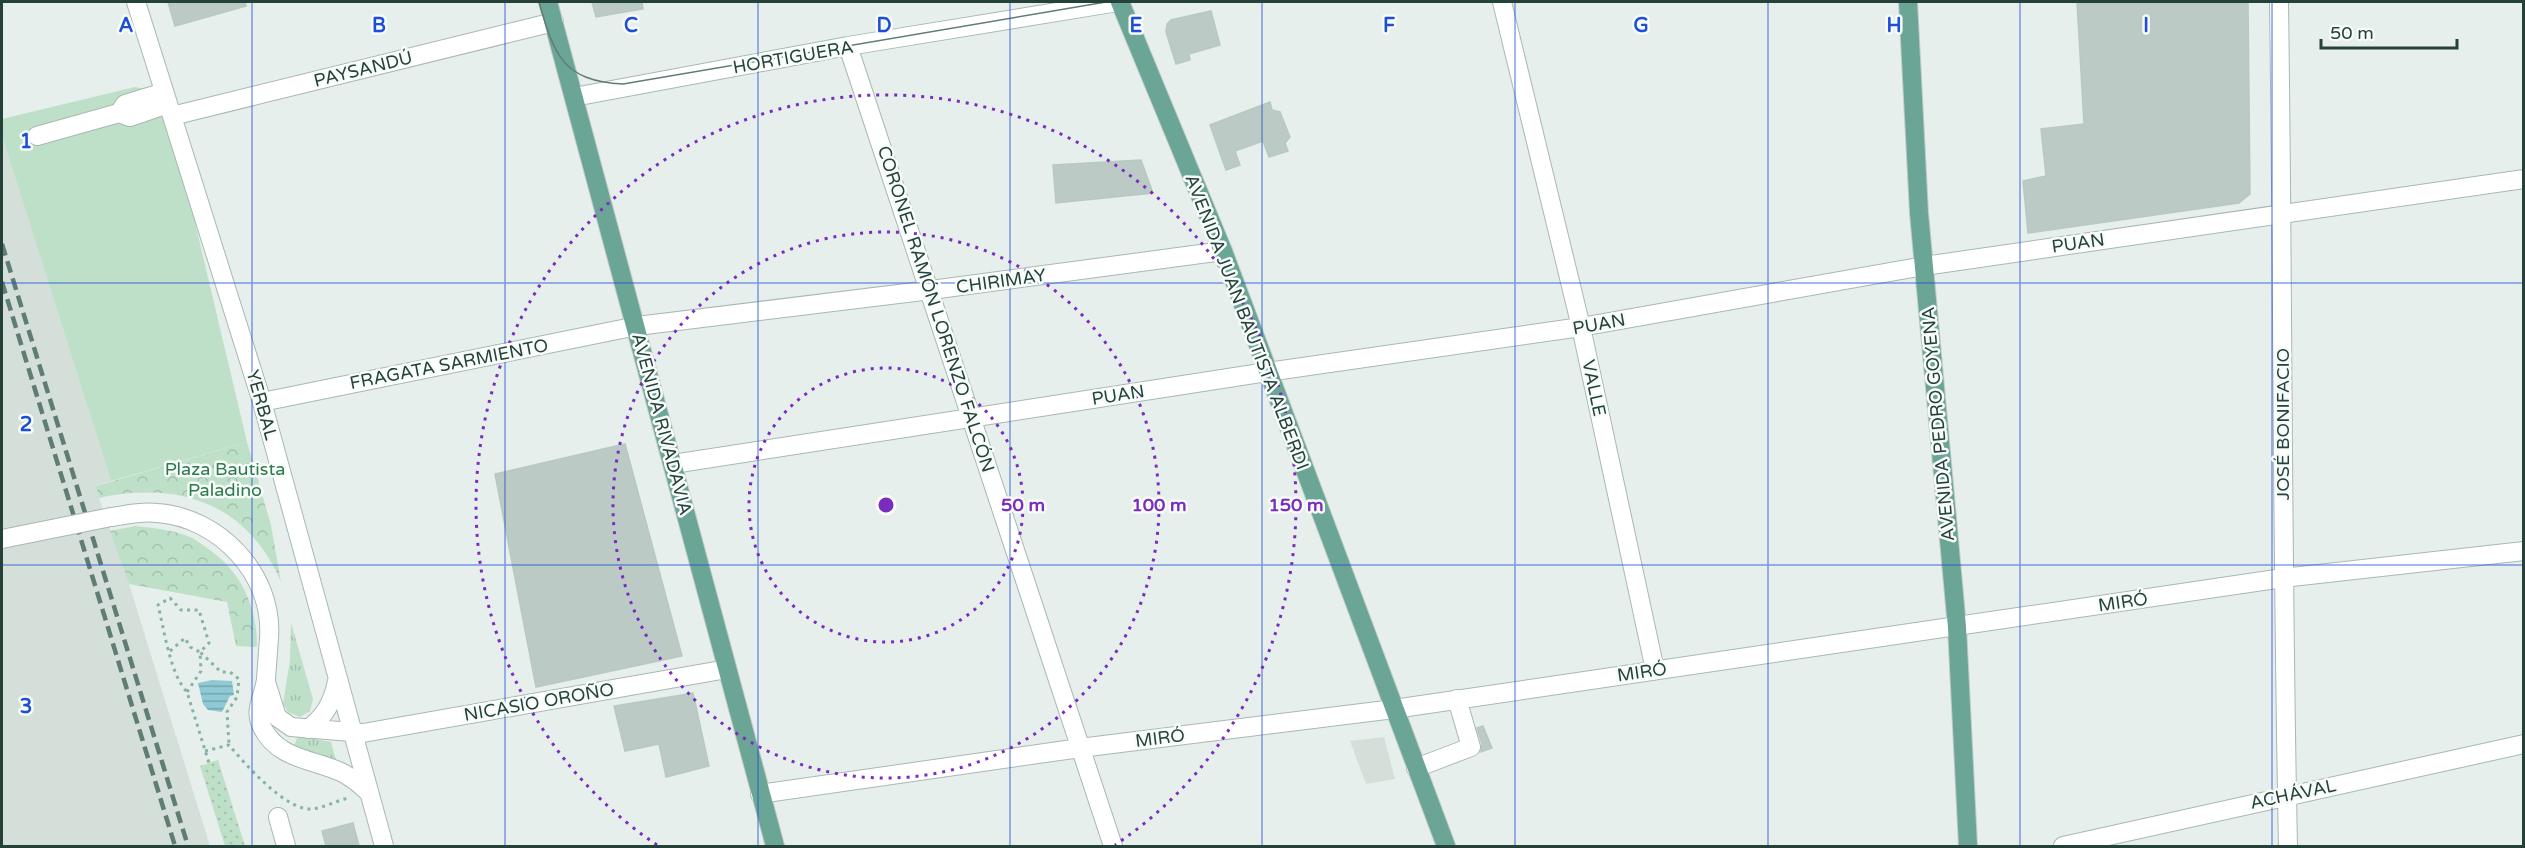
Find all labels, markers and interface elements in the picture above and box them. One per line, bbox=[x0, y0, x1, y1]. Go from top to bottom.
scale bar bbox=[2321, 12, 2458, 50]
text: A bbox=[119, 14, 134, 38]
text: B bbox=[372, 14, 386, 38]
text: C bbox=[624, 14, 638, 38]
text: D bbox=[876, 14, 892, 38]
text: E bbox=[1130, 14, 1143, 38]
text: F bbox=[1383, 14, 1395, 38]
text: G bbox=[1633, 14, 1649, 38]
text: H bbox=[1886, 14, 1902, 38]
text: I bbox=[2143, 14, 2149, 38]
text: 50 m bbox=[2330, 22, 2374, 44]
street label: HORTIGUERA bbox=[731, 36, 855, 78]
street label: PAYSANDÚ bbox=[311, 46, 415, 92]
text: 1 bbox=[20, 130, 32, 154]
street label: CORONEL RAMÓN LORENZO FALCÓN bbox=[873, 143, 999, 475]
street label: AVENIDA JUAN BAUTISTA ALBERDI bbox=[1180, 171, 1314, 473]
street label: PUAN bbox=[2050, 228, 2106, 258]
street label: CHIRIMAY bbox=[955, 264, 1048, 298]
street label: AVENIDA PEDRO GOYENA bbox=[1917, 306, 1959, 542]
street label: PUAN bbox=[1571, 309, 1627, 339]
street label: AVENIDA RIVADAVIA bbox=[627, 331, 697, 517]
street label: FRAGATA SARMIENTO bbox=[348, 334, 550, 394]
street label: JOSÉ BONIFACIO bbox=[2272, 348, 2294, 500]
street label: VALLE bbox=[1577, 358, 1611, 418]
street label: YERBAL bbox=[241, 367, 283, 443]
street label: PUAN bbox=[1090, 380, 1146, 410]
text: 2 bbox=[20, 413, 32, 437]
park label: Plaza Bautista Paladino bbox=[165, 458, 285, 501]
text: 50 m bbox=[1001, 494, 1045, 516]
text: 100 m bbox=[1131, 494, 1187, 516]
text: 150 m bbox=[1268, 494, 1324, 516]
centre of rings bbox=[876, 495, 896, 515]
street label: MIRÓ bbox=[2097, 588, 2149, 616]
street label: MIRÓ bbox=[1616, 658, 1668, 686]
street label: NICASIO OROÑO bbox=[462, 678, 616, 726]
text: 3 bbox=[20, 695, 32, 719]
street label: MIRÓ bbox=[1134, 724, 1186, 752]
street label: ACHÁVAL bbox=[2248, 774, 2339, 814]

